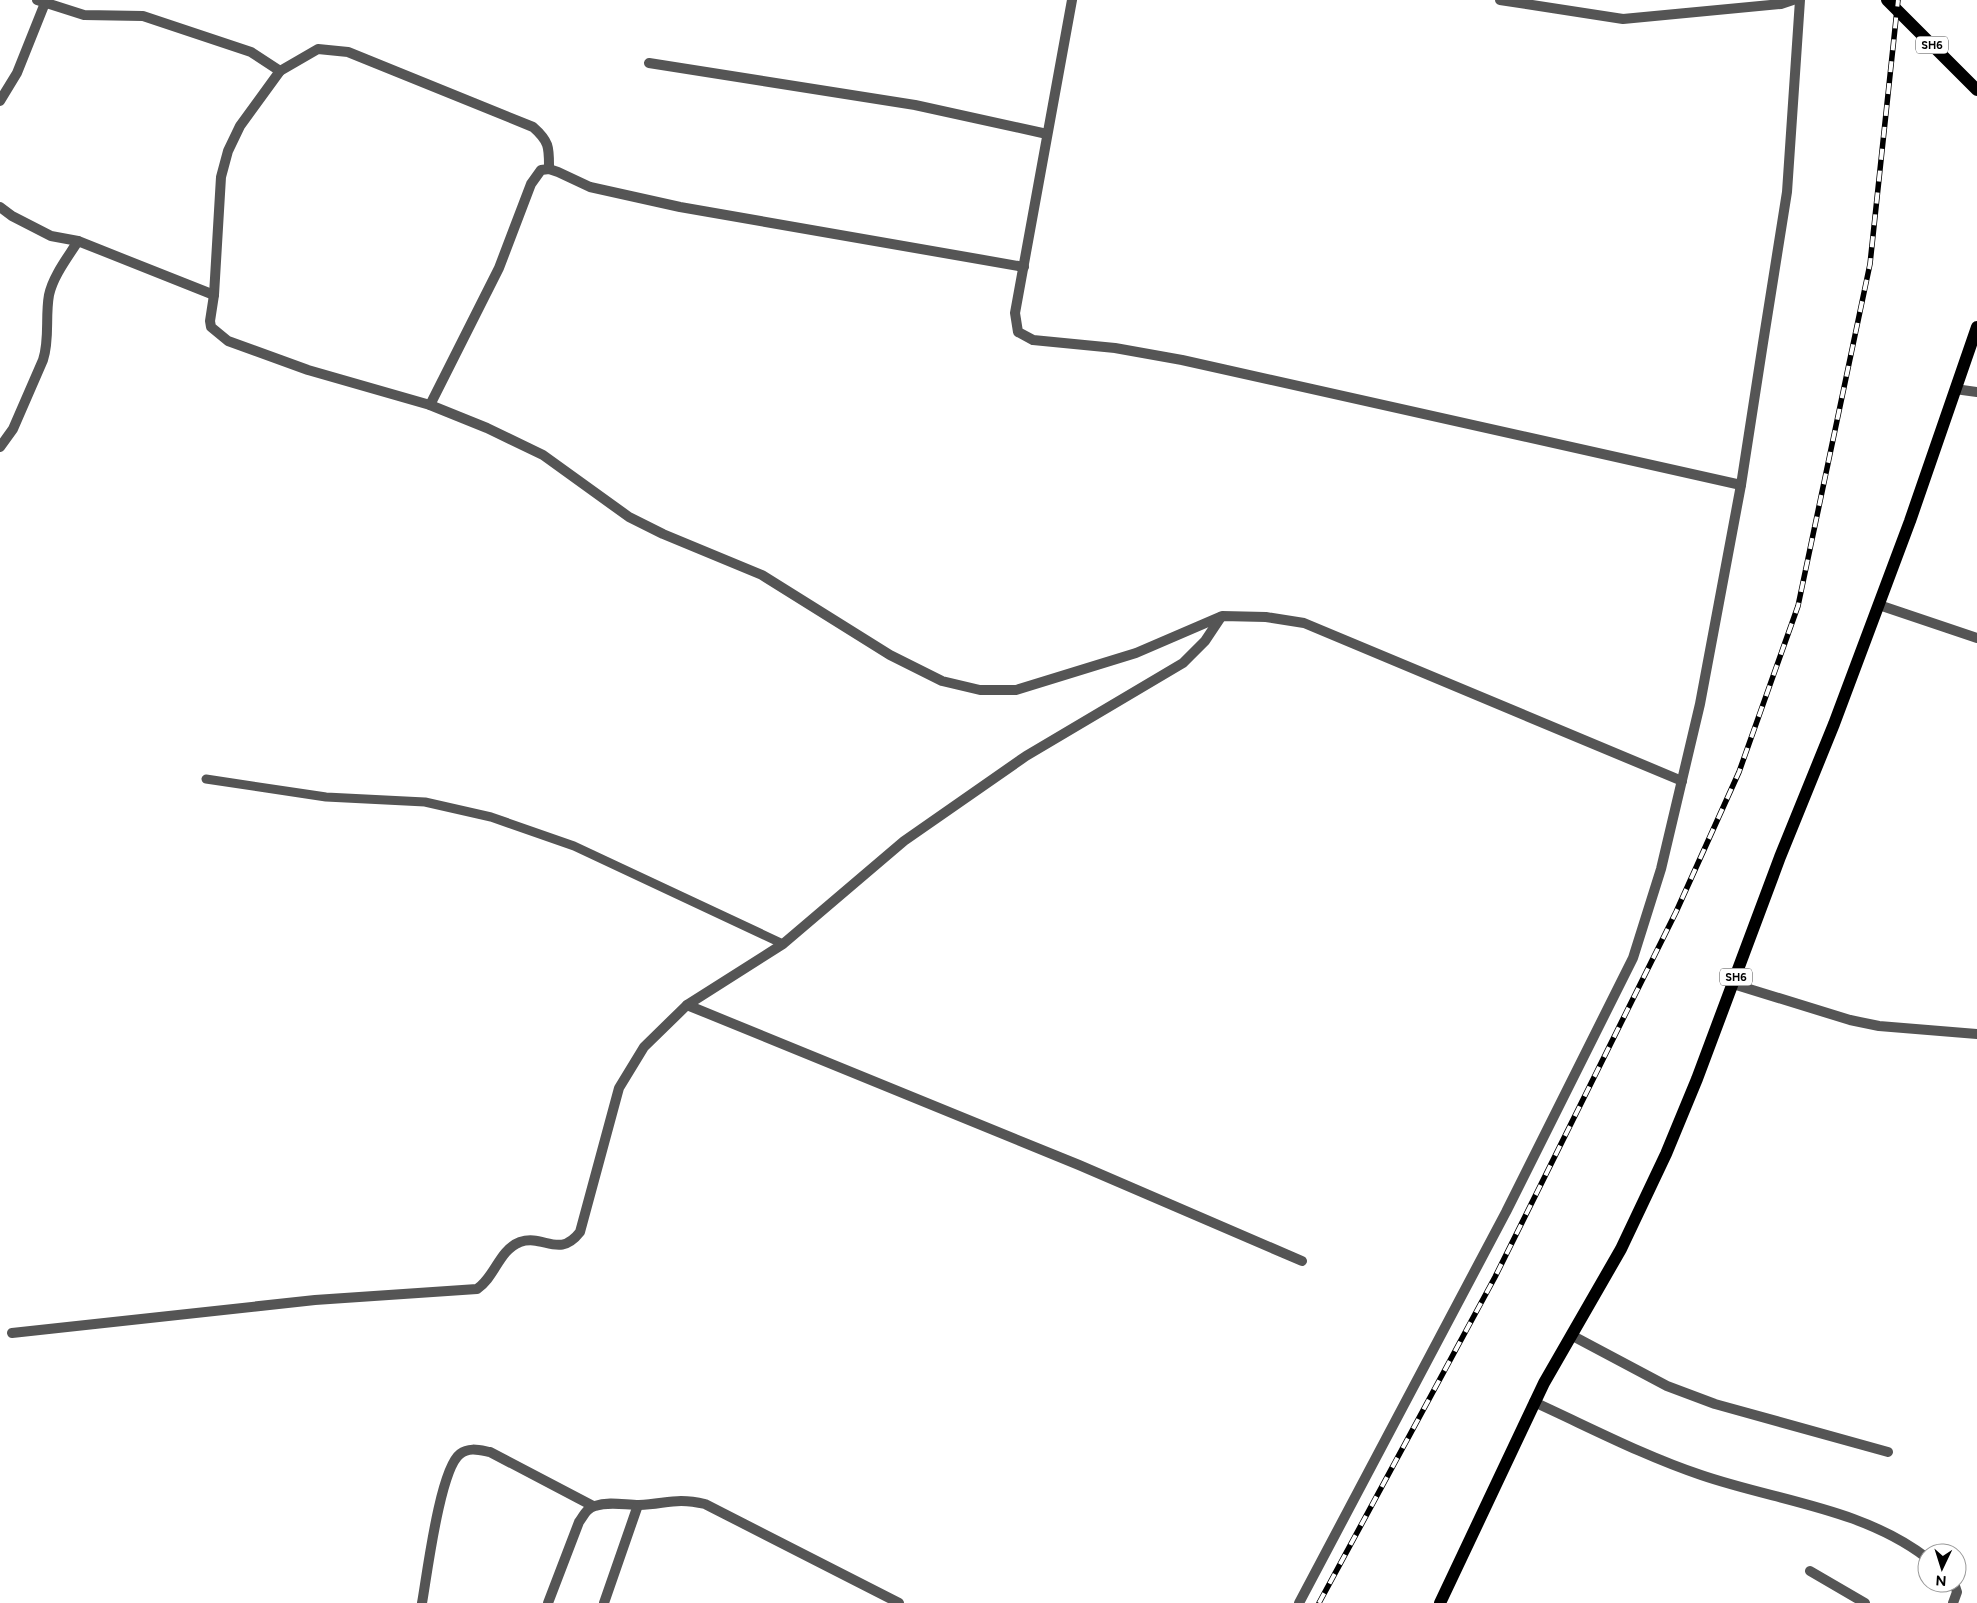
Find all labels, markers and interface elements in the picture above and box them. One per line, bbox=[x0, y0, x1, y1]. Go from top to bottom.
road number: SH6 bbox=[1916, 36, 1948, 54]
road number: SH6 bbox=[1720, 969, 1752, 986]
north arrow bbox=[1917, 1543, 1967, 1593]
text: N bbox=[1935, 1572, 1947, 1589]

